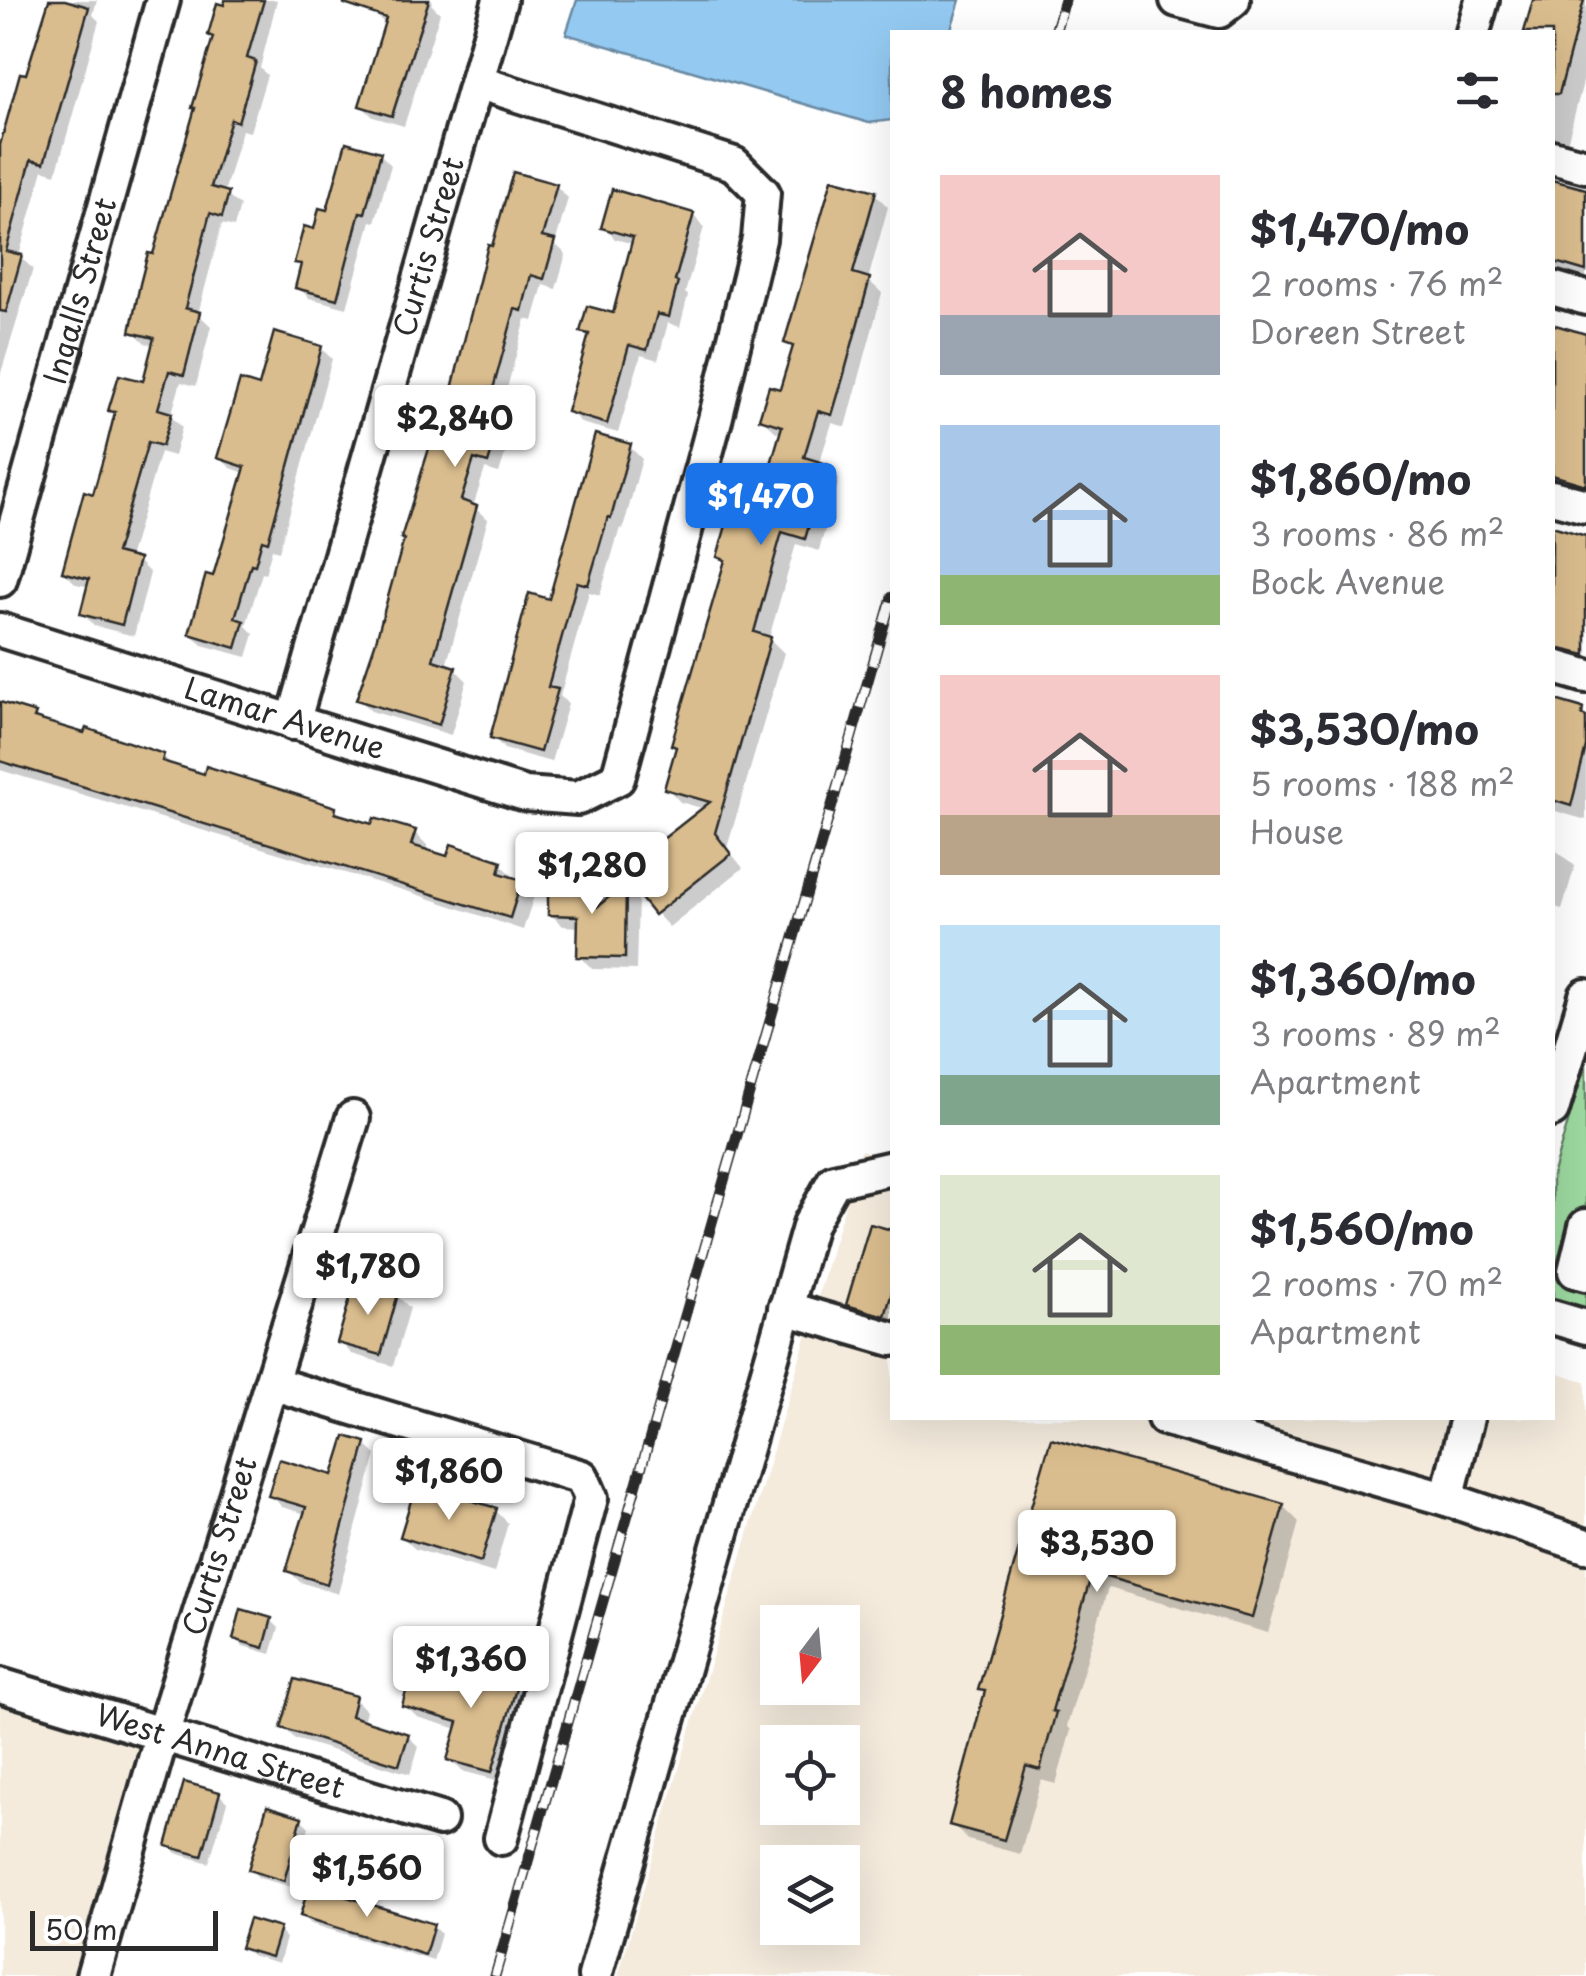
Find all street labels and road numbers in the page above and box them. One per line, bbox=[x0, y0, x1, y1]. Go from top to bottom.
street label: Curtis Street bbox=[380, 151, 474, 342]
street label: Ingalls Street bbox=[31, 192, 126, 389]
street label: Lamar Avenue bbox=[179, 664, 391, 769]
street label: Curtis Street bbox=[169, 1451, 267, 1641]
street label: West Anna Street bbox=[91, 1691, 351, 1809]

